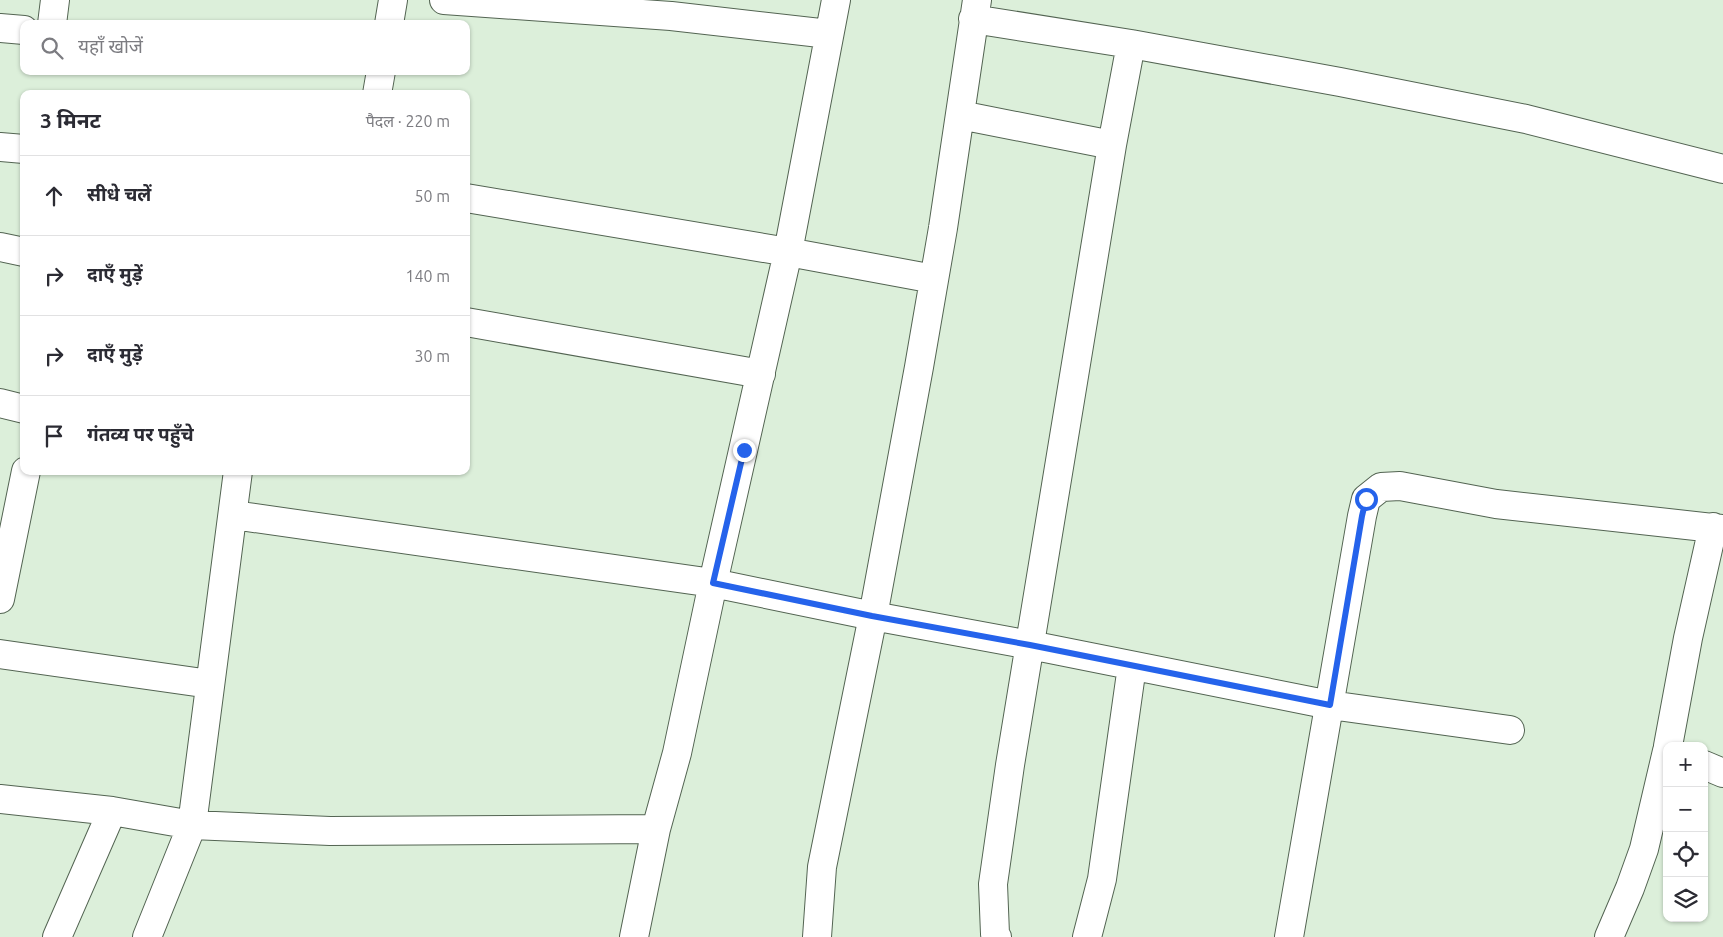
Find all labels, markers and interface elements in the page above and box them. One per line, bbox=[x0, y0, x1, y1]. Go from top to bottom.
search box bbox=[20, 20, 470, 75]
icon: search bbox=[38, 34, 66, 62]
text: यहाँ खोजें bbox=[78, 35, 143, 57]
text: 3 मिनट bbox=[40, 108, 101, 132]
text: पैदल · 220 m bbox=[366, 112, 450, 130]
icon: ahead bbox=[40, 182, 68, 210]
text: सीधे चलें bbox=[87, 183, 151, 205]
text: 50 m bbox=[414, 187, 450, 205]
icon: right bbox=[40, 262, 68, 290]
text: दाएँ मुड़ें bbox=[87, 263, 143, 285]
text: 140 m bbox=[405, 267, 450, 285]
icon: right bbox=[40, 342, 68, 370]
text: दाएँ मुड़ें bbox=[87, 343, 143, 365]
text: 30 m bbox=[414, 347, 450, 365]
icon: arrive bbox=[40, 422, 68, 450]
text: गंतव्य पर पहुँचे bbox=[87, 423, 194, 445]
route end bbox=[733, 439, 756, 462]
route start bbox=[1355, 488, 1378, 511]
map controls bbox=[1663, 742, 1708, 922]
button: + bbox=[1663, 742, 1708, 787]
button: − bbox=[1663, 787, 1708, 832]
button: locate bbox=[1663, 832, 1708, 877]
button: layers bbox=[1663, 877, 1708, 922]

